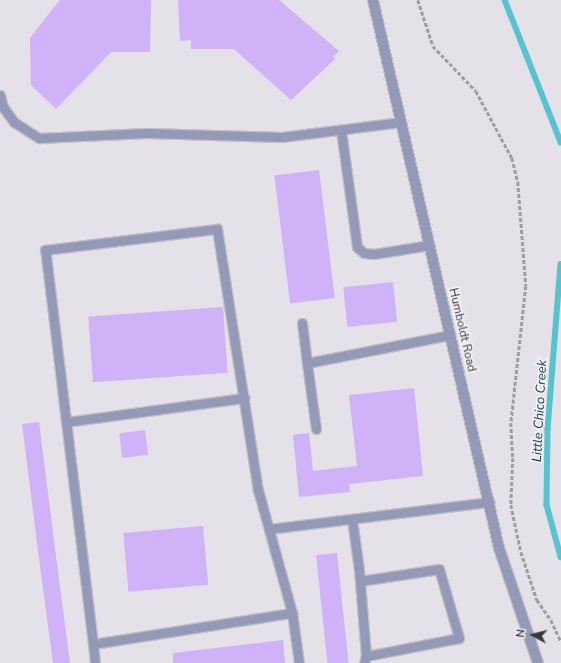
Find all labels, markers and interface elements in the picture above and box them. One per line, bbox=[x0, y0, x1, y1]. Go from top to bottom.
street label: Humboldt Road bbox=[445, 287, 479, 373]
water label: Little Chico Creek bbox=[530, 360, 550, 462]
north arrow bbox=[513, 615, 553, 655]
text: N bbox=[513, 628, 529, 638]

